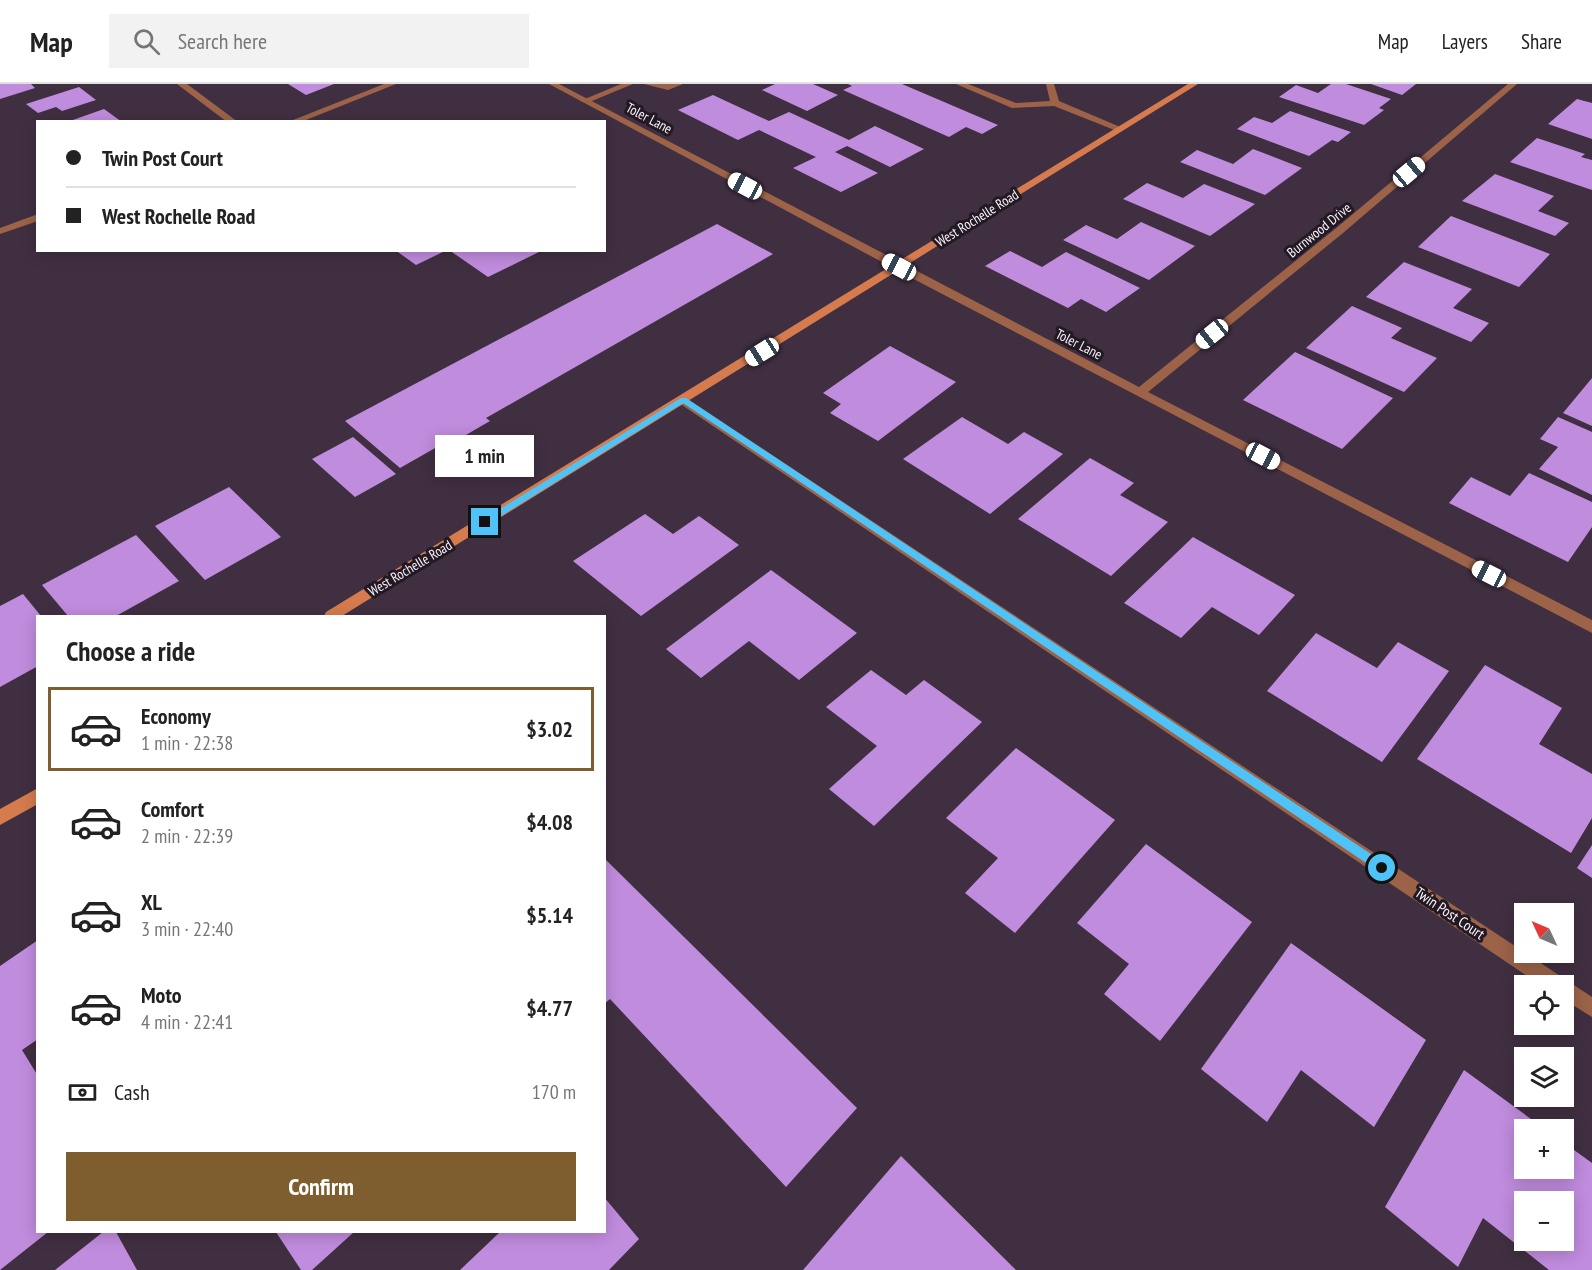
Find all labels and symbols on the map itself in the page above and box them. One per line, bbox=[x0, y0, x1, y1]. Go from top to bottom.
street label: Toler Lane bbox=[623, 98, 675, 138]
car bbox=[1389, 154, 1429, 190]
car bbox=[725, 170, 765, 202]
street label: West Rochelle Road bbox=[932, 185, 1022, 251]
street label: Burnwood Drive bbox=[1283, 199, 1355, 261]
car bbox=[879, 251, 919, 283]
car bbox=[1192, 316, 1232, 352]
street label: Toler Lane bbox=[1053, 325, 1105, 363]
car bbox=[742, 335, 782, 369]
callout: 1 min bbox=[436, 435, 534, 477]
car bbox=[1243, 440, 1283, 472]
route end bbox=[471, 508, 498, 535]
street label: West Rochelle Road bbox=[365, 536, 455, 600]
car bbox=[1469, 558, 1509, 590]
route start bbox=[1368, 854, 1395, 881]
street label: Twin Post Court bbox=[1411, 883, 1489, 943]
north arrow bbox=[1514, 903, 1574, 963]

